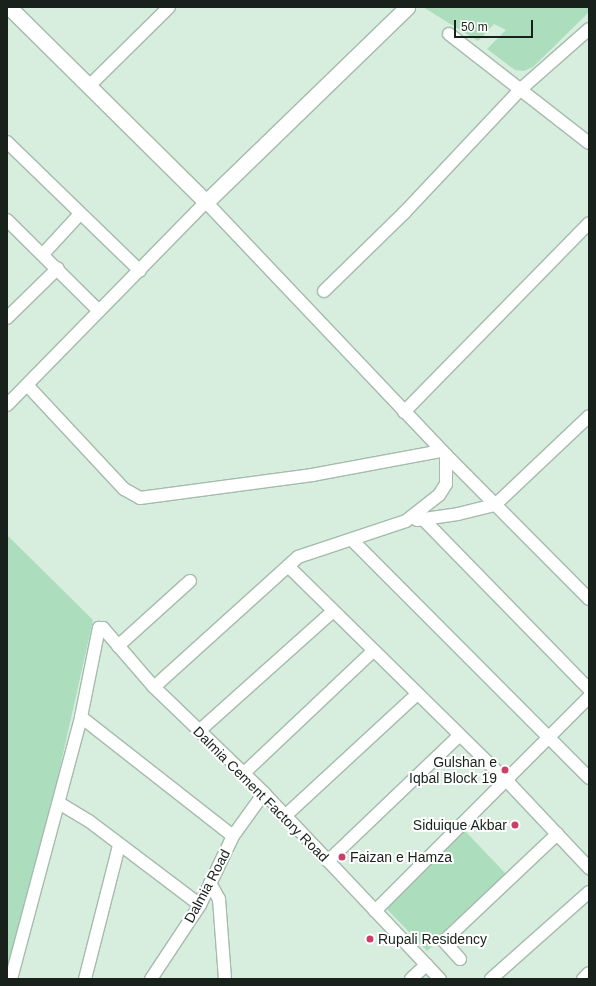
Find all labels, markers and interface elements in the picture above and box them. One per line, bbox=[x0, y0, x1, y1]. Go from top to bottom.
scale bar bbox=[456, 12, 535, 38]
text: 50 m bbox=[461, 20, 488, 34]
street label: Dalmia Cement Factory Road bbox=[190, 723, 332, 865]
place label: Gulshan e Iqbal Block 19 bbox=[409, 754, 497, 786]
marker: Gulshan e Iqbal Block 19 bbox=[500, 765, 510, 775]
place label: Siduique Akbar bbox=[412, 817, 507, 833]
marker: Siduique Akbar bbox=[510, 820, 520, 830]
street label: Dalmia Road bbox=[181, 846, 233, 926]
place label: Faizan e Hamza bbox=[350, 849, 452, 865]
marker: Faizan e Hamza bbox=[337, 852, 347, 862]
place label: Rupali Residency bbox=[378, 931, 487, 947]
marker: Rupali Residency bbox=[365, 934, 375, 944]

